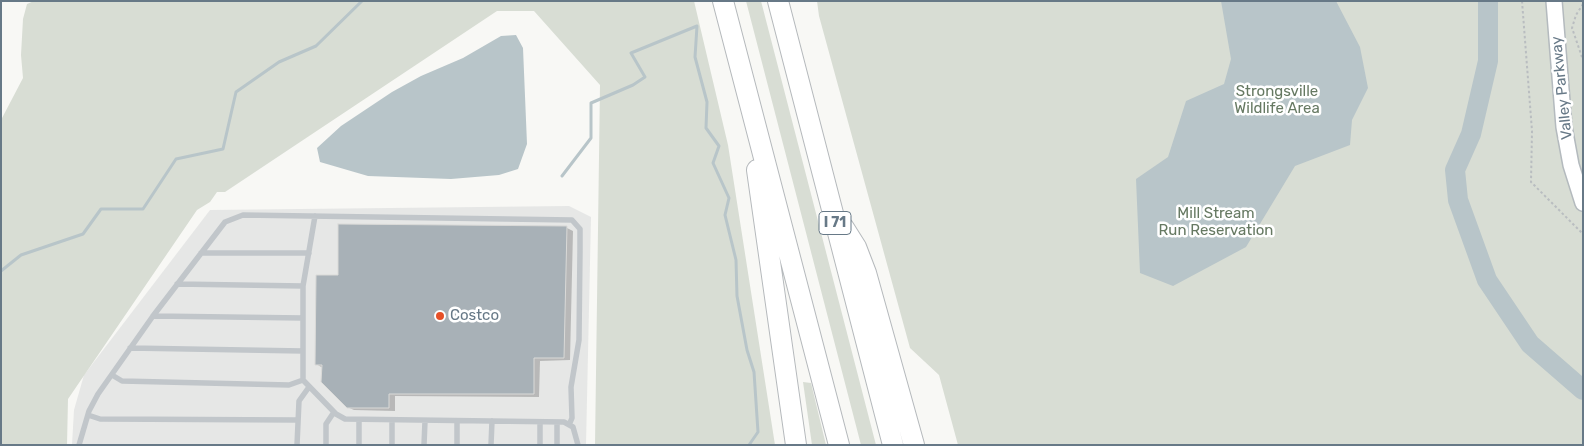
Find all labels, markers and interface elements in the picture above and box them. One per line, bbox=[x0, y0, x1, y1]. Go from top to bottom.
street label: Valley Parkway bbox=[1548, 35, 1576, 141]
park label: Strongsville Wildlife Area bbox=[1234, 83, 1320, 118]
park label: Mill Stream Run Reservation bbox=[1159, 205, 1273, 240]
road number: I 71 bbox=[819, 212, 851, 234]
place label: Costco bbox=[450, 307, 499, 325]
marker: Costco bbox=[434, 310, 446, 322]

